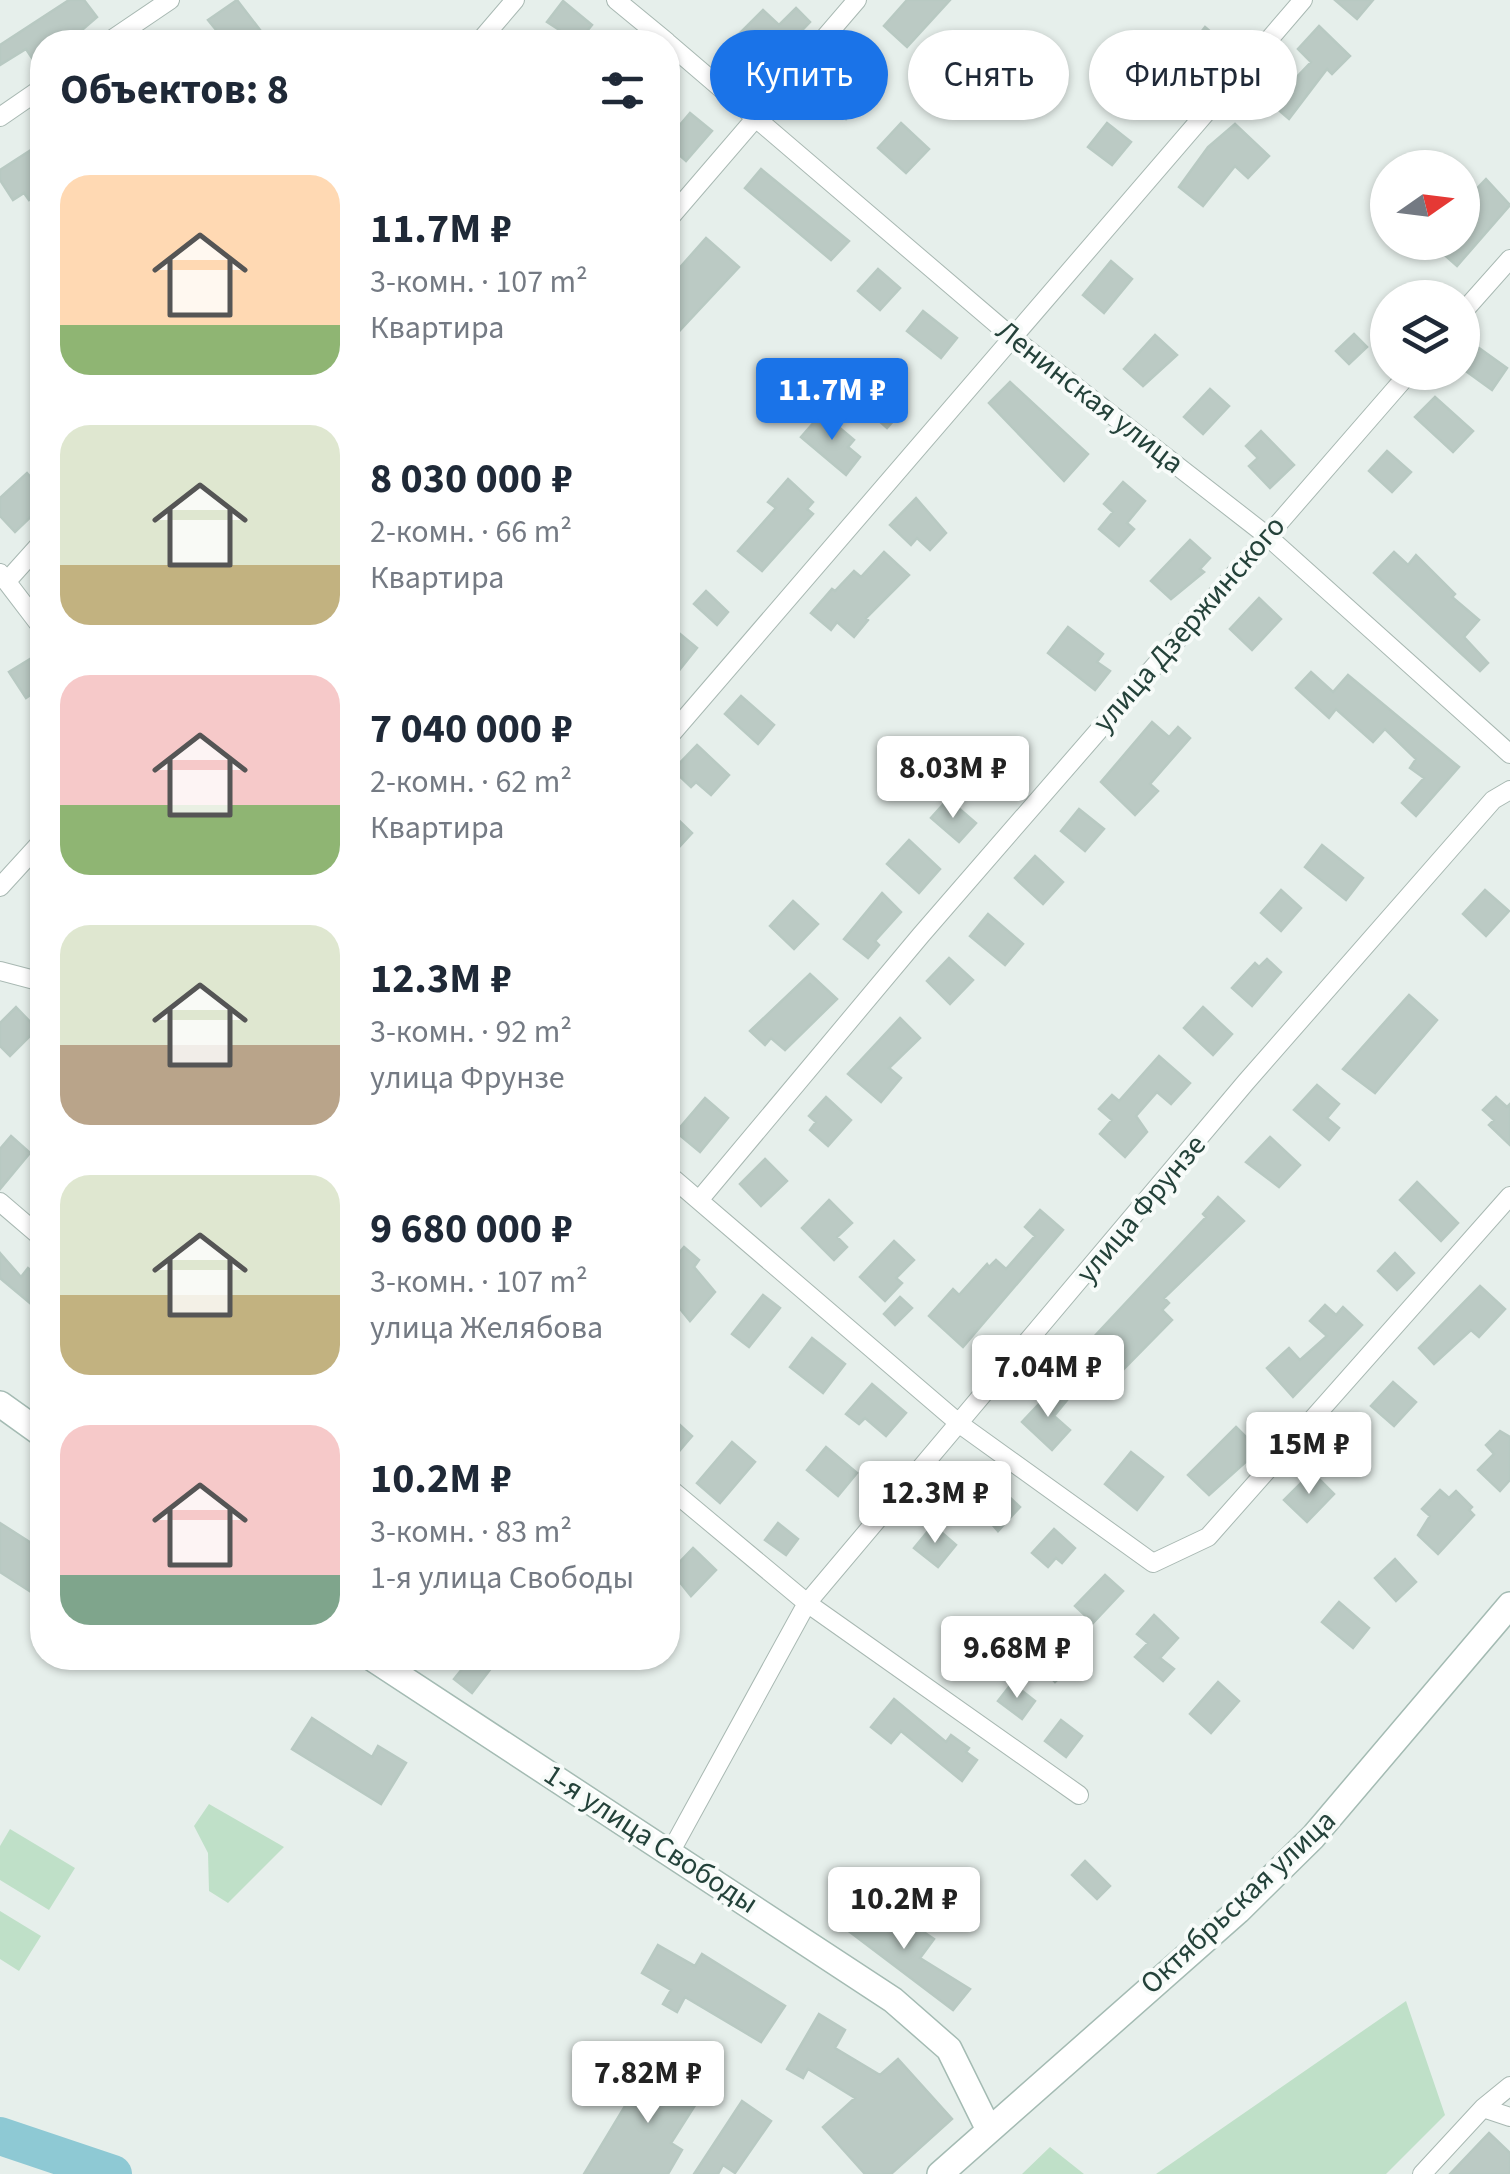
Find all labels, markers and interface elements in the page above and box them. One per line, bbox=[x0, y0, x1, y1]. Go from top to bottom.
chip: Купить bbox=[710, 30, 888, 120]
chip: Снять bbox=[908, 30, 1069, 120]
chip: Фильтры bbox=[1089, 30, 1297, 120]
text: Объектов: 8 bbox=[60, 60, 289, 120]
icon: filters bbox=[595, 63, 650, 118]
north arrow bbox=[1370, 150, 1480, 260]
map controls bbox=[1370, 150, 1480, 390]
text: 11.7M ₽ bbox=[370, 199, 512, 259]
icon: home bbox=[140, 215, 260, 335]
text: 3-комн. · 107 m² bbox=[370, 259, 588, 305]
button: layers bbox=[1370, 280, 1480, 390]
text: Квартира bbox=[370, 305, 504, 351]
street label: Ленинская улица bbox=[987, 310, 1193, 484]
pin: 11.7M ₽ bbox=[740, 358, 924, 443]
text: 11.7M ₽ bbox=[778, 367, 886, 413]
text: 8 030 000 ₽ bbox=[370, 449, 573, 509]
icon: home bbox=[140, 465, 260, 585]
street label: улица Дзержинского bbox=[1083, 506, 1295, 742]
text: 2-комн. · 66 m² bbox=[370, 509, 572, 555]
text: Квартира bbox=[370, 555, 504, 601]
text: 7 040 000 ₽ bbox=[370, 699, 573, 759]
icon: home bbox=[140, 715, 260, 835]
pin: 8.03M ₽ bbox=[861, 736, 1045, 821]
text: 8.03M ₽ bbox=[899, 745, 1007, 791]
text: 2-комн. · 62 m² bbox=[370, 759, 572, 805]
text: Квартира bbox=[370, 805, 504, 851]
text: 12.3M ₽ bbox=[370, 949, 512, 1009]
icon: home bbox=[140, 965, 260, 1085]
text: 3-комн. · 92 m² bbox=[370, 1009, 572, 1055]
text: улица Фрунзе bbox=[370, 1055, 565, 1101]
street label: улица Фрунзе bbox=[1066, 1125, 1216, 1293]
text: 9 680 000 ₽ bbox=[370, 1199, 573, 1259]
icon: home bbox=[140, 1215, 260, 1335]
text: 3-комн. · 107 m² bbox=[370, 1259, 588, 1305]
text: улица Желябова bbox=[370, 1305, 603, 1351]
pin: 7.04M ₽ bbox=[956, 1335, 1140, 1420]
text: 7.04M ₽ bbox=[994, 1344, 1102, 1390]
pin: 15M ₽ bbox=[1239, 1412, 1379, 1497]
text: 15M ₽ bbox=[1268, 1421, 1350, 1467]
text: 10.2M ₽ bbox=[370, 1449, 512, 1509]
pin: 12.3M ₽ bbox=[843, 1461, 1027, 1546]
icon: home bbox=[140, 1465, 260, 1585]
text: 12.3M ₽ bbox=[881, 1470, 989, 1516]
text: 3-комн. · 83 m² bbox=[370, 1509, 572, 1555]
text: 1-я улица Свободы bbox=[370, 1555, 634, 1601]
pin: 9.68M ₽ bbox=[925, 1616, 1109, 1701]
text: 9.68M ₽ bbox=[963, 1625, 1071, 1671]
street label: 1-я улица Свободы bbox=[536, 1754, 766, 1924]
street label: Октябрьская улица bbox=[1131, 1800, 1345, 2004]
pin: 10.2M ₽ bbox=[812, 1867, 996, 1952]
text: 10.2M ₽ bbox=[850, 1876, 958, 1922]
pin: 7.82M ₽ bbox=[556, 2041, 740, 2126]
text: 7.82M ₽ bbox=[594, 2050, 702, 2096]

